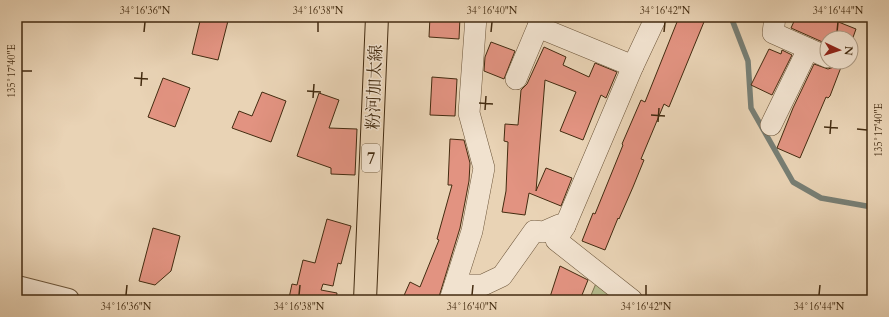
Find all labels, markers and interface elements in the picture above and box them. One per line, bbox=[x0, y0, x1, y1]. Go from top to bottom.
text: 34°16'36"N bbox=[120, 4, 171, 18]
text: 34°16'38"N bbox=[293, 4, 344, 18]
text: 34°16'40"N bbox=[467, 4, 518, 18]
text: 34°16'42"N bbox=[640, 4, 691, 18]
text: 34°16'44"N bbox=[813, 4, 864, 18]
north arrow bbox=[819, 30, 859, 70]
text: 135°17'40"E bbox=[5, 44, 19, 98]
street label: 粉河加太線 bbox=[362, 44, 387, 130]
text: N bbox=[841, 45, 856, 56]
text: 135°17'40"E bbox=[872, 103, 886, 157]
road number: 7 bbox=[362, 144, 380, 172]
text: 34°16'36"N bbox=[101, 300, 152, 314]
text: 34°16'38"N bbox=[274, 300, 325, 314]
text: 34°16'40"N bbox=[447, 300, 498, 314]
text: 34°16'42"N bbox=[621, 300, 672, 314]
text: 34°16'44"N bbox=[794, 300, 845, 314]

